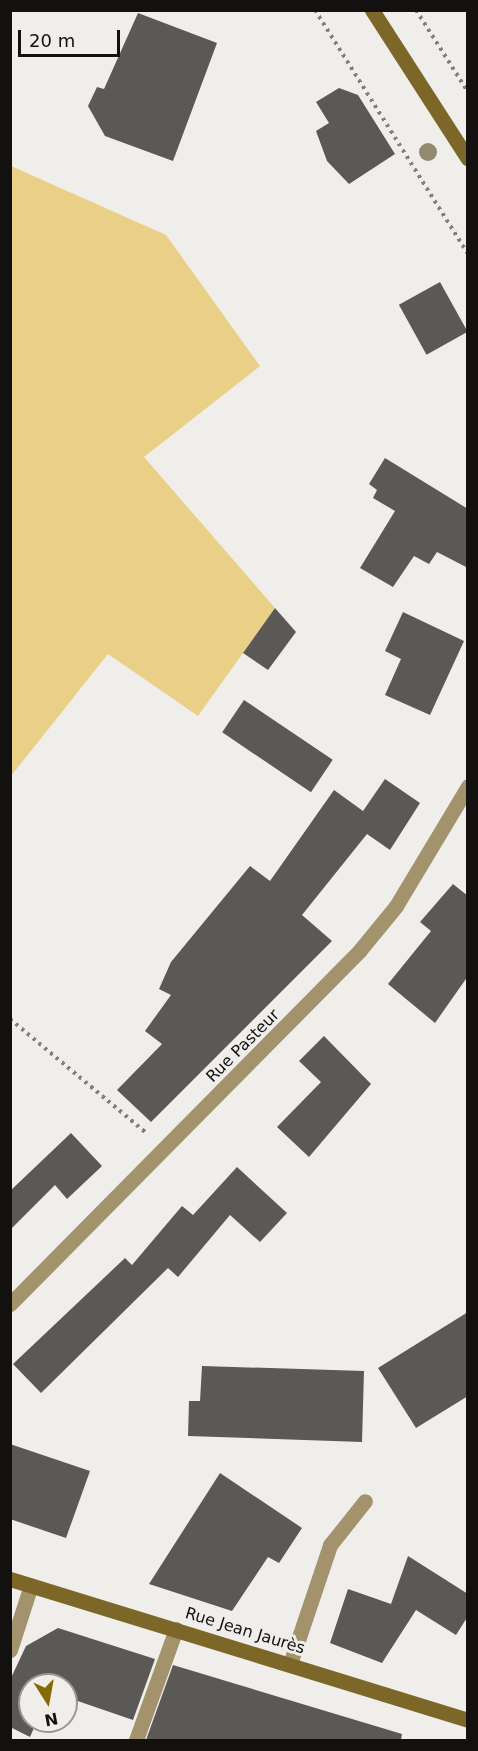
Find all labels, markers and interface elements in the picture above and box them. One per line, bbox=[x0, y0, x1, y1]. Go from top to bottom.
scale bar bbox=[21, 18, 123, 56]
text: 20 m bbox=[29, 30, 75, 51]
street label: Rue Pasteur bbox=[202, 1005, 284, 1087]
street label: Rue Jean Jaurès bbox=[183, 1604, 307, 1658]
north arrow bbox=[18, 1673, 78, 1733]
text: N bbox=[43, 1709, 60, 1730]

